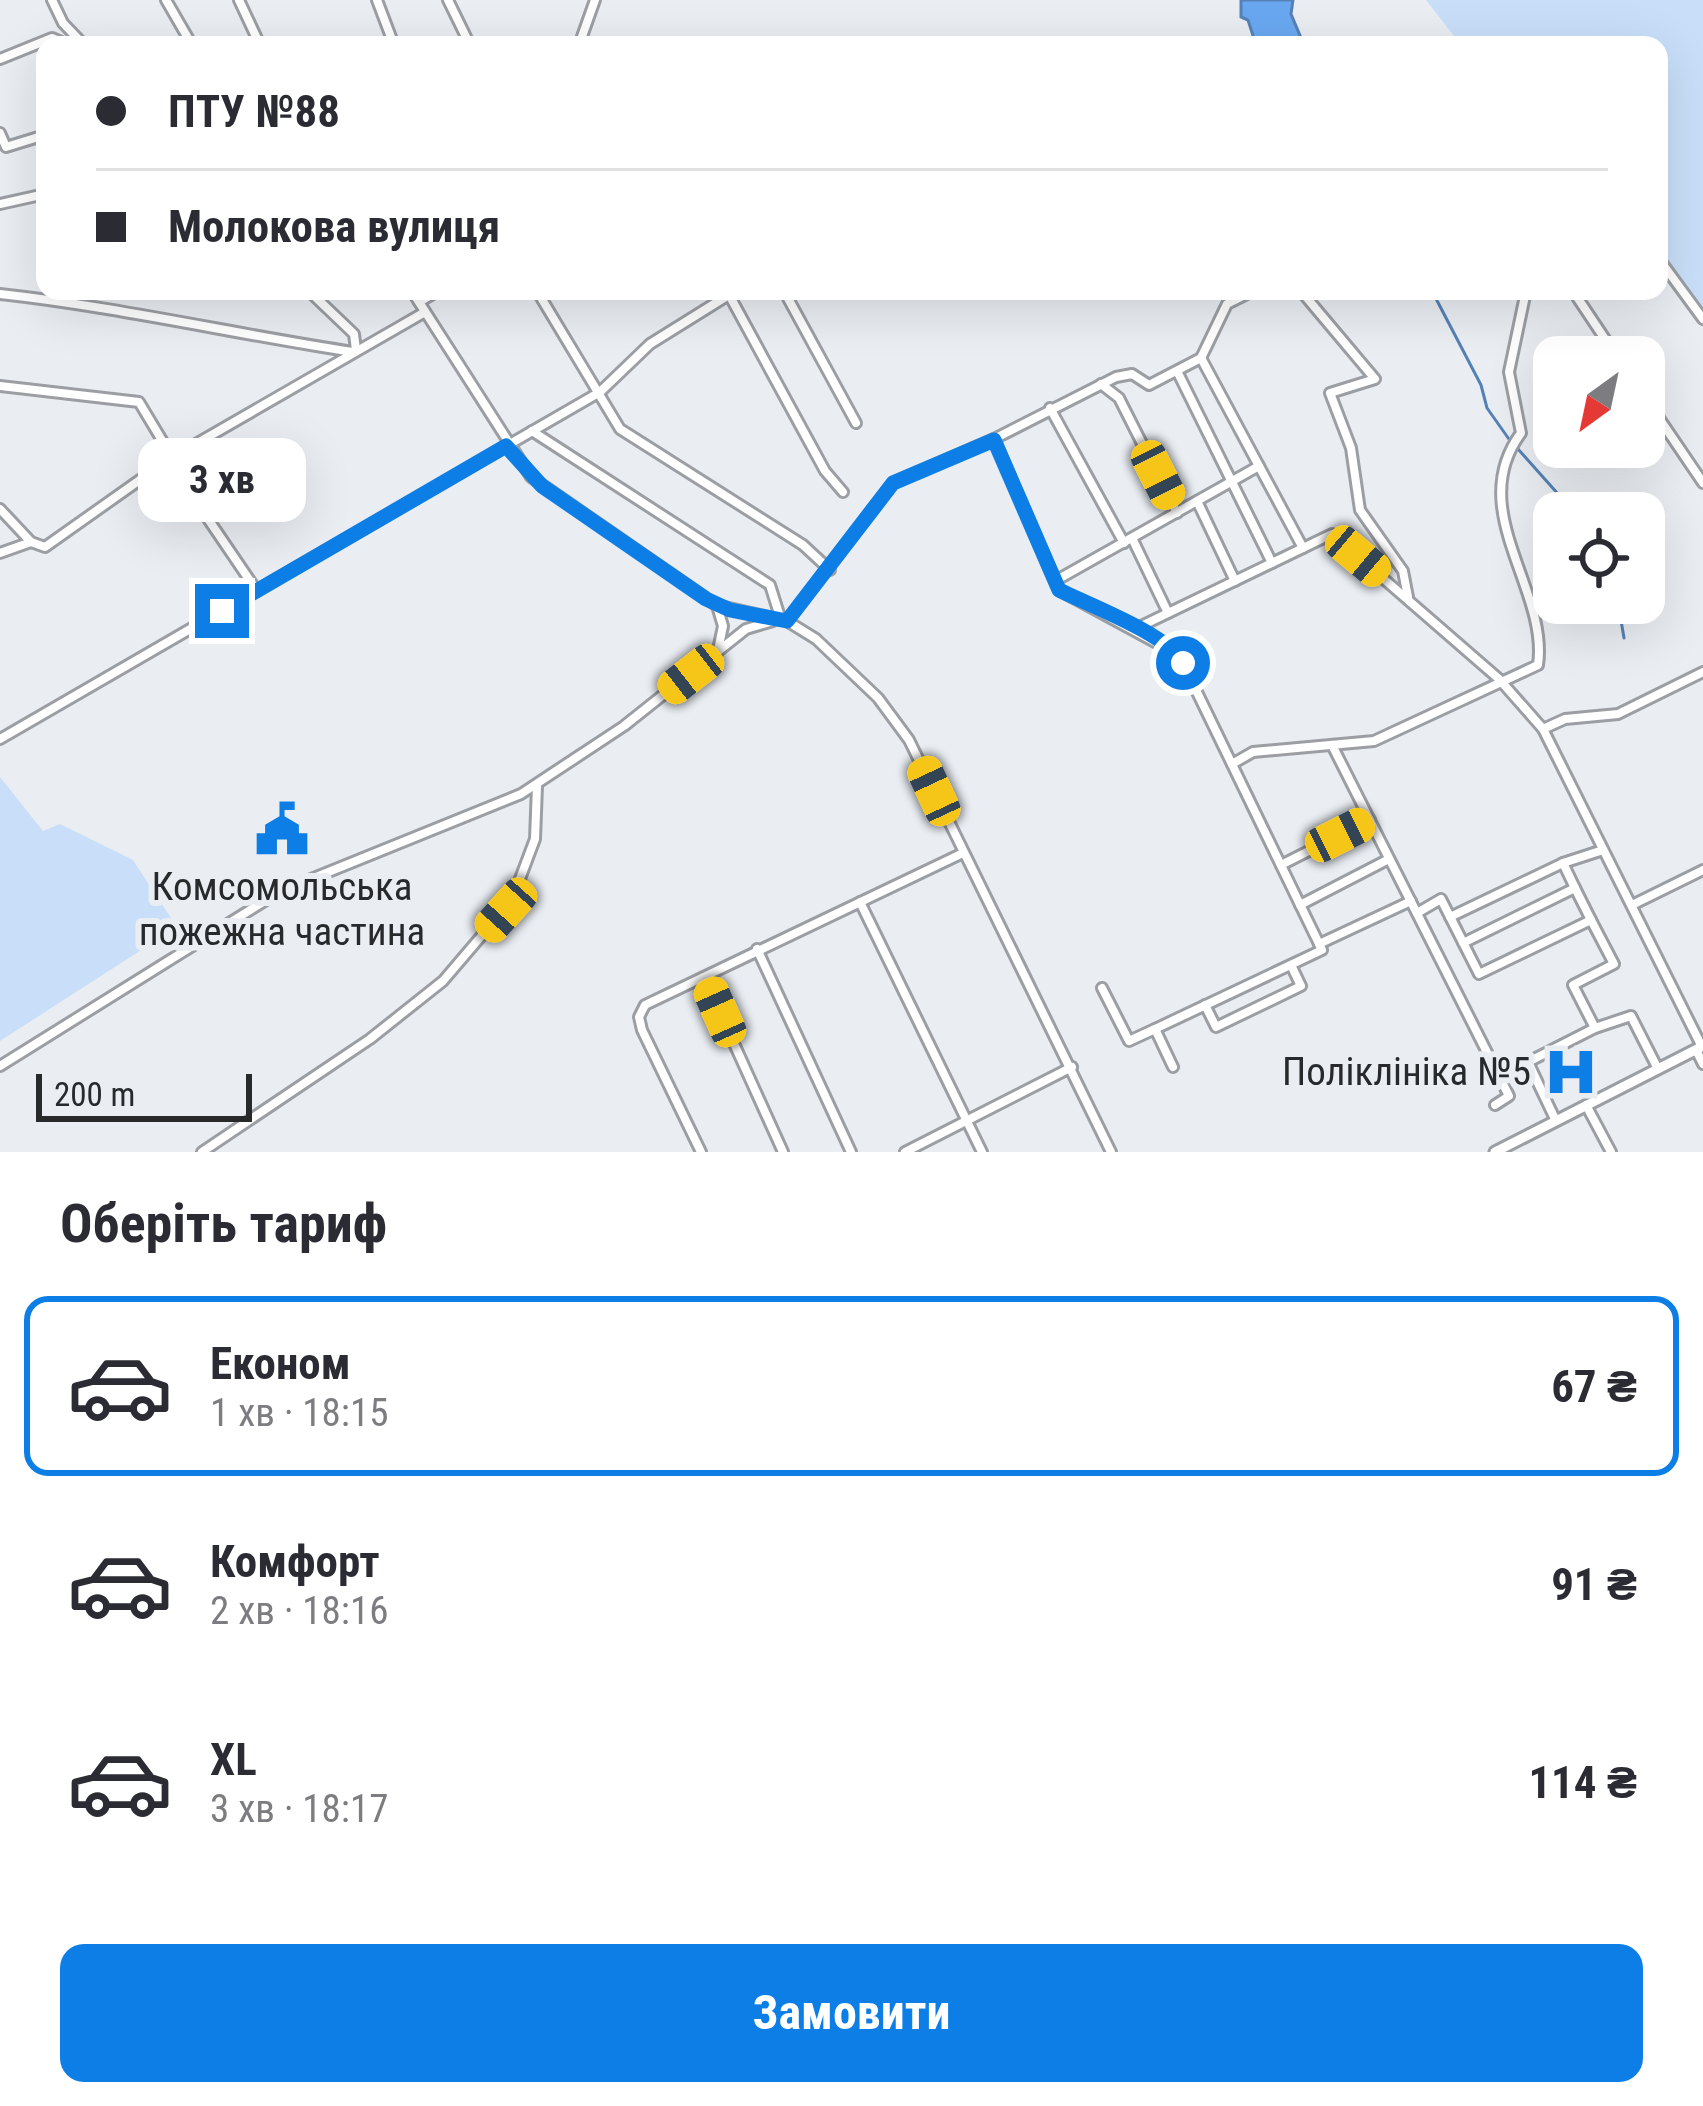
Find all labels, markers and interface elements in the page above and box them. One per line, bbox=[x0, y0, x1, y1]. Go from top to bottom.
text: ПТУ №88 bbox=[168, 85, 340, 138]
text: Молокова вулиця bbox=[168, 200, 500, 253]
north arrow bbox=[1533, 336, 1665, 468]
map controls bbox=[1533, 336, 1665, 624]
car bbox=[1126, 435, 1190, 515]
callout: 3 хв bbox=[138, 437, 306, 521]
text: 3 хв bbox=[189, 457, 255, 503]
button: locate bbox=[1533, 492, 1665, 624]
car bbox=[1319, 519, 1397, 593]
route end bbox=[195, 584, 249, 638]
route start bbox=[1156, 636, 1210, 690]
car bbox=[652, 638, 730, 710]
car bbox=[902, 751, 966, 831]
public building icon: Комсомольська пожежна частина bbox=[253, 800, 311, 858]
car bbox=[1300, 803, 1380, 867]
place label: Комсомольська пожежна частина bbox=[139, 864, 425, 955]
car bbox=[469, 871, 543, 949]
car bbox=[689, 972, 751, 1052]
hospital icon: Поліклініка №5 bbox=[1542, 1043, 1600, 1101]
place label: Поліклініка №5 bbox=[1282, 1049, 1531, 1095]
scale bar bbox=[36, 1068, 252, 1121]
text: 200 m bbox=[54, 1075, 135, 1114]
text: Оберіть тариф bbox=[60, 1192, 387, 1255]
icon: car bbox=[66, 1332, 174, 1440]
text: Економ bbox=[210, 1337, 351, 1390]
text: 67 ₴ bbox=[1551, 1360, 1637, 1413]
text: 1 хв · 18:15 bbox=[210, 1390, 388, 1436]
icon: car bbox=[66, 1530, 174, 1638]
text: Комфорт bbox=[210, 1535, 380, 1588]
text: 91 ₴ bbox=[1551, 1558, 1637, 1611]
text: 2 хв · 18:16 bbox=[210, 1588, 388, 1634]
icon: car bbox=[66, 1728, 174, 1836]
text: XL bbox=[210, 1733, 257, 1786]
text: 114 ₴ bbox=[1528, 1756, 1637, 1809]
text: 3 хв · 18:17 bbox=[210, 1786, 388, 1832]
button: Замовити bbox=[60, 1944, 1643, 2082]

